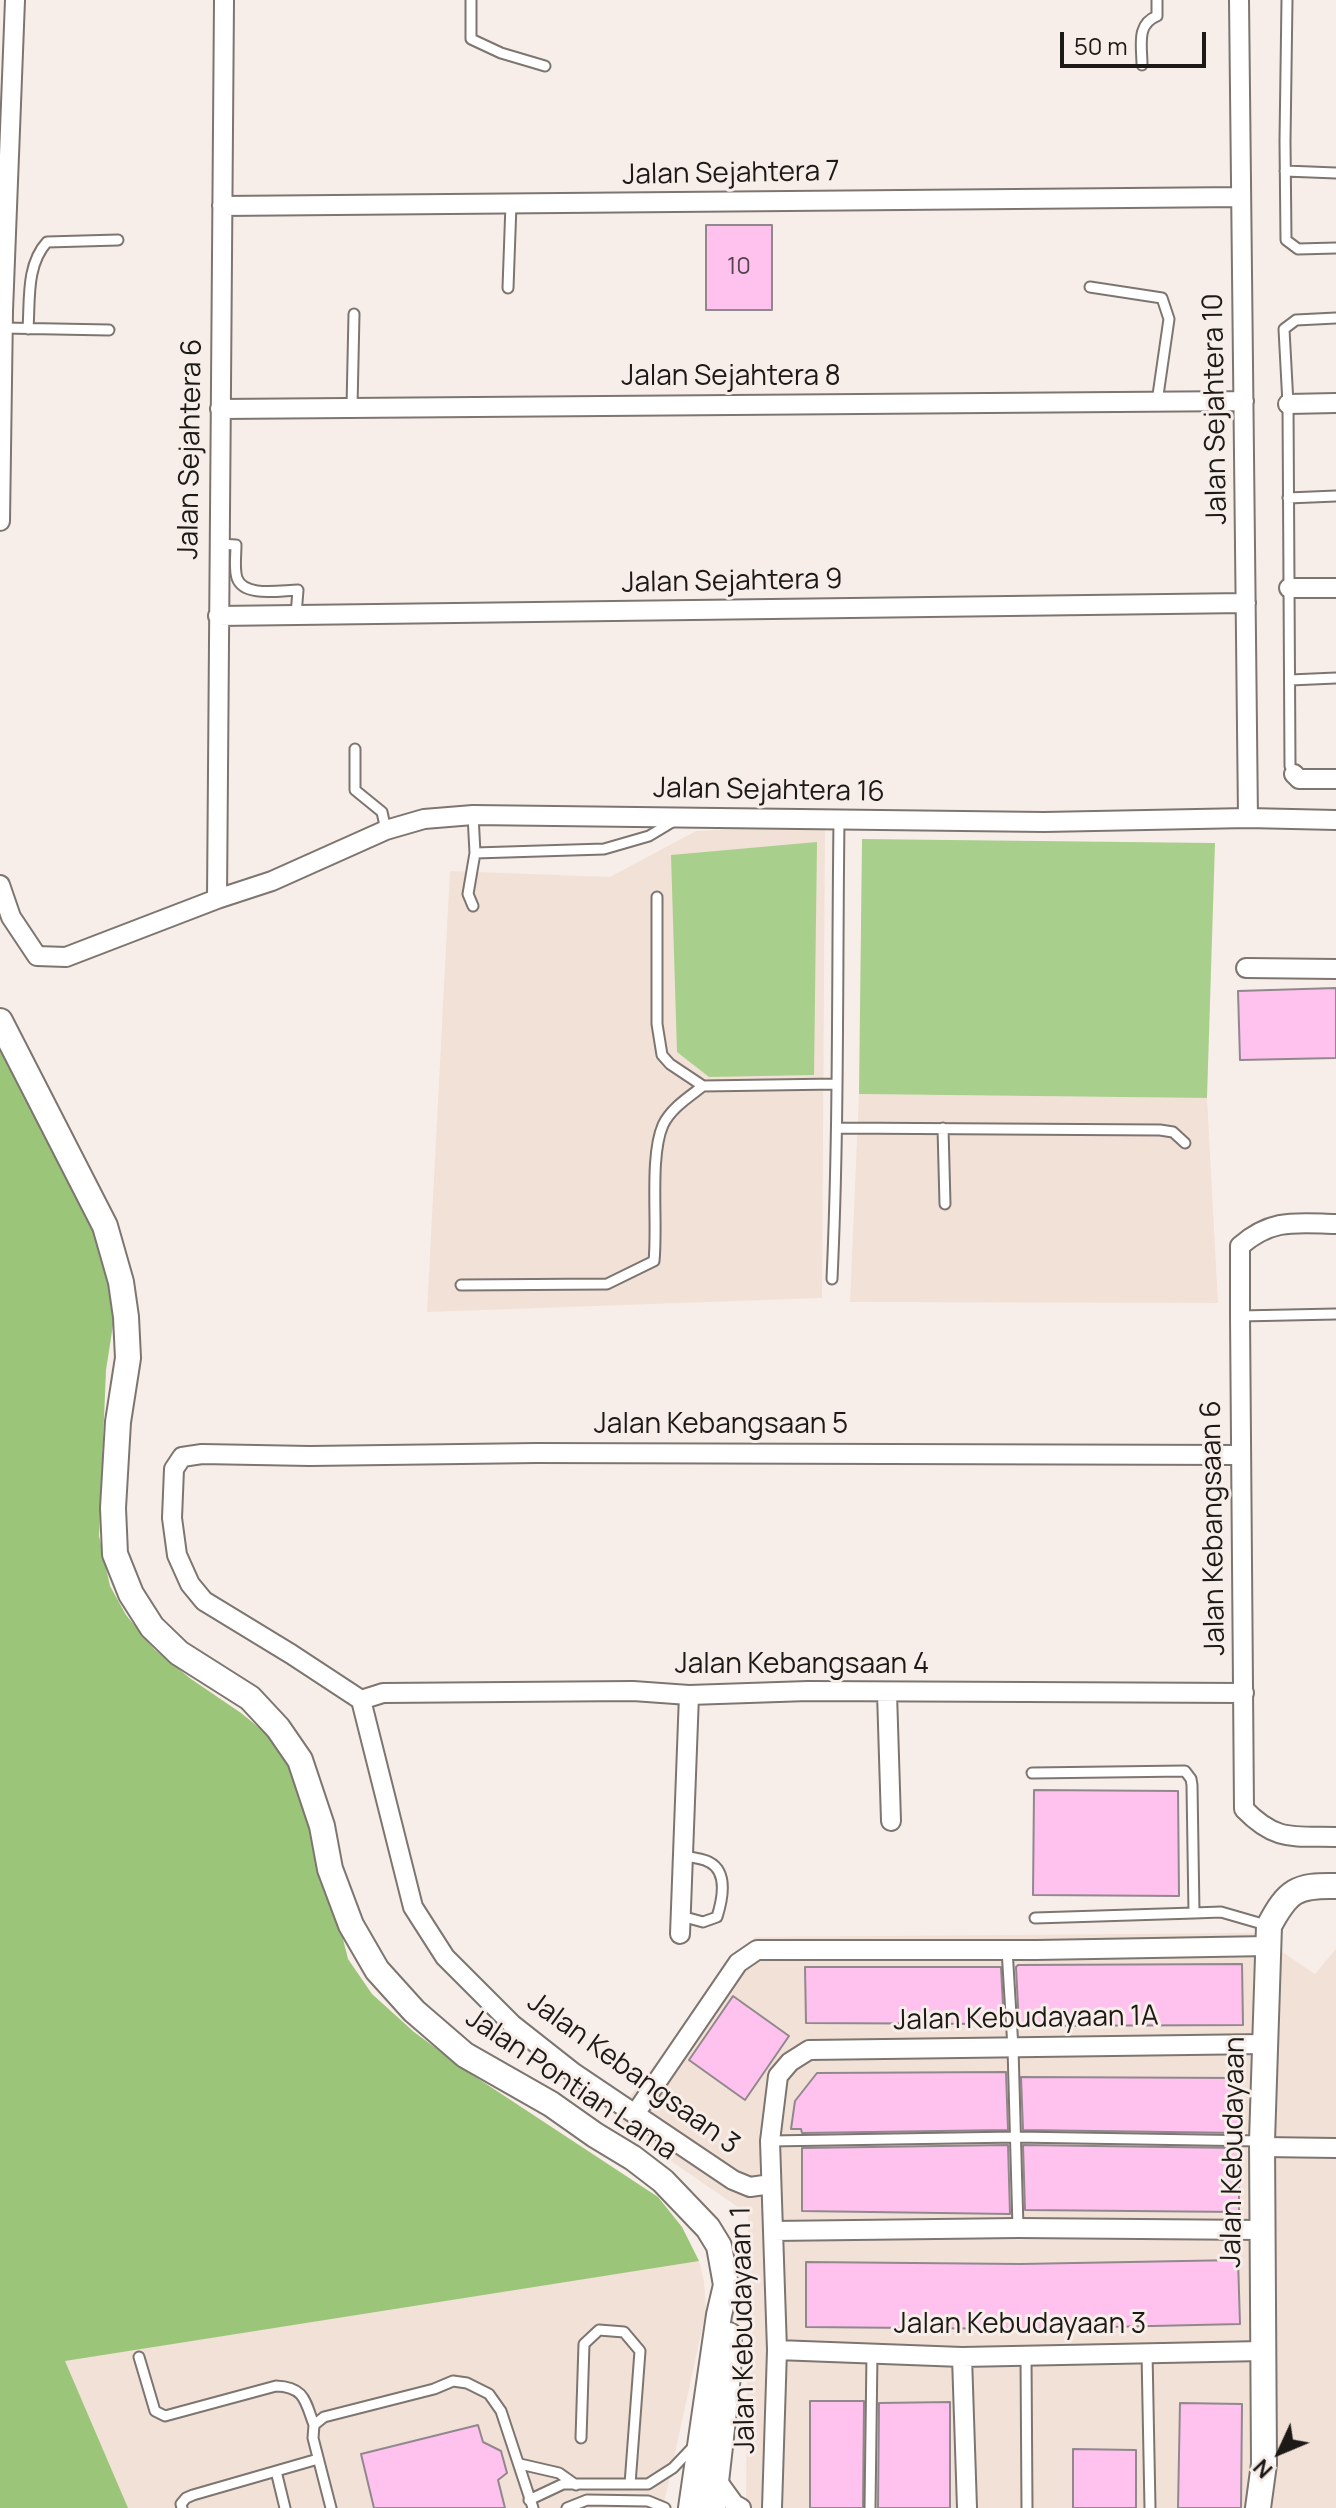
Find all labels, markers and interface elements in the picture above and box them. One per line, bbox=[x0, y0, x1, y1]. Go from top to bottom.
scale bar bbox=[1064, 16, 1210, 66]
text: 50 m bbox=[1074, 29, 1128, 62]
street label: Jalan Sejahtera 7 bbox=[622, 155, 840, 193]
house number: 10 bbox=[727, 253, 751, 281]
street label: Jalan Sejahtera 10 bbox=[1197, 293, 1235, 525]
street label: Jalan Sejahtera 6 bbox=[172, 338, 210, 560]
street label: Jalan Sejahtera 8 bbox=[621, 360, 841, 394]
street label: Jalan Sejahtera 9 bbox=[621, 563, 843, 601]
street label: Jalan Sejahtera 16 bbox=[653, 772, 885, 810]
street label: Jalan Kebangsaan 6 bbox=[1195, 1400, 1233, 1656]
street label: Jalan Kebangsaan 5 bbox=[594, 1408, 848, 1442]
street label: Jalan Kebangsaan 4 bbox=[675, 1648, 929, 1682]
street label: Jalan Kebangsaan 3 bbox=[521, 1986, 745, 2162]
street label: Jalan Kebudayaan 1A bbox=[893, 2000, 1159, 2038]
street label: Jalan Pontian Lama bbox=[459, 2002, 683, 2168]
street label: Jalan Kebudayaan bbox=[1215, 2036, 1253, 2268]
street label: Jalan Kebudayaan 1 bbox=[725, 2206, 763, 2454]
street label: Jalan Kebudayaan 3 bbox=[894, 2308, 1146, 2342]
north arrow bbox=[1240, 2412, 1320, 2492]
text: N bbox=[1246, 2453, 1279, 2485]

